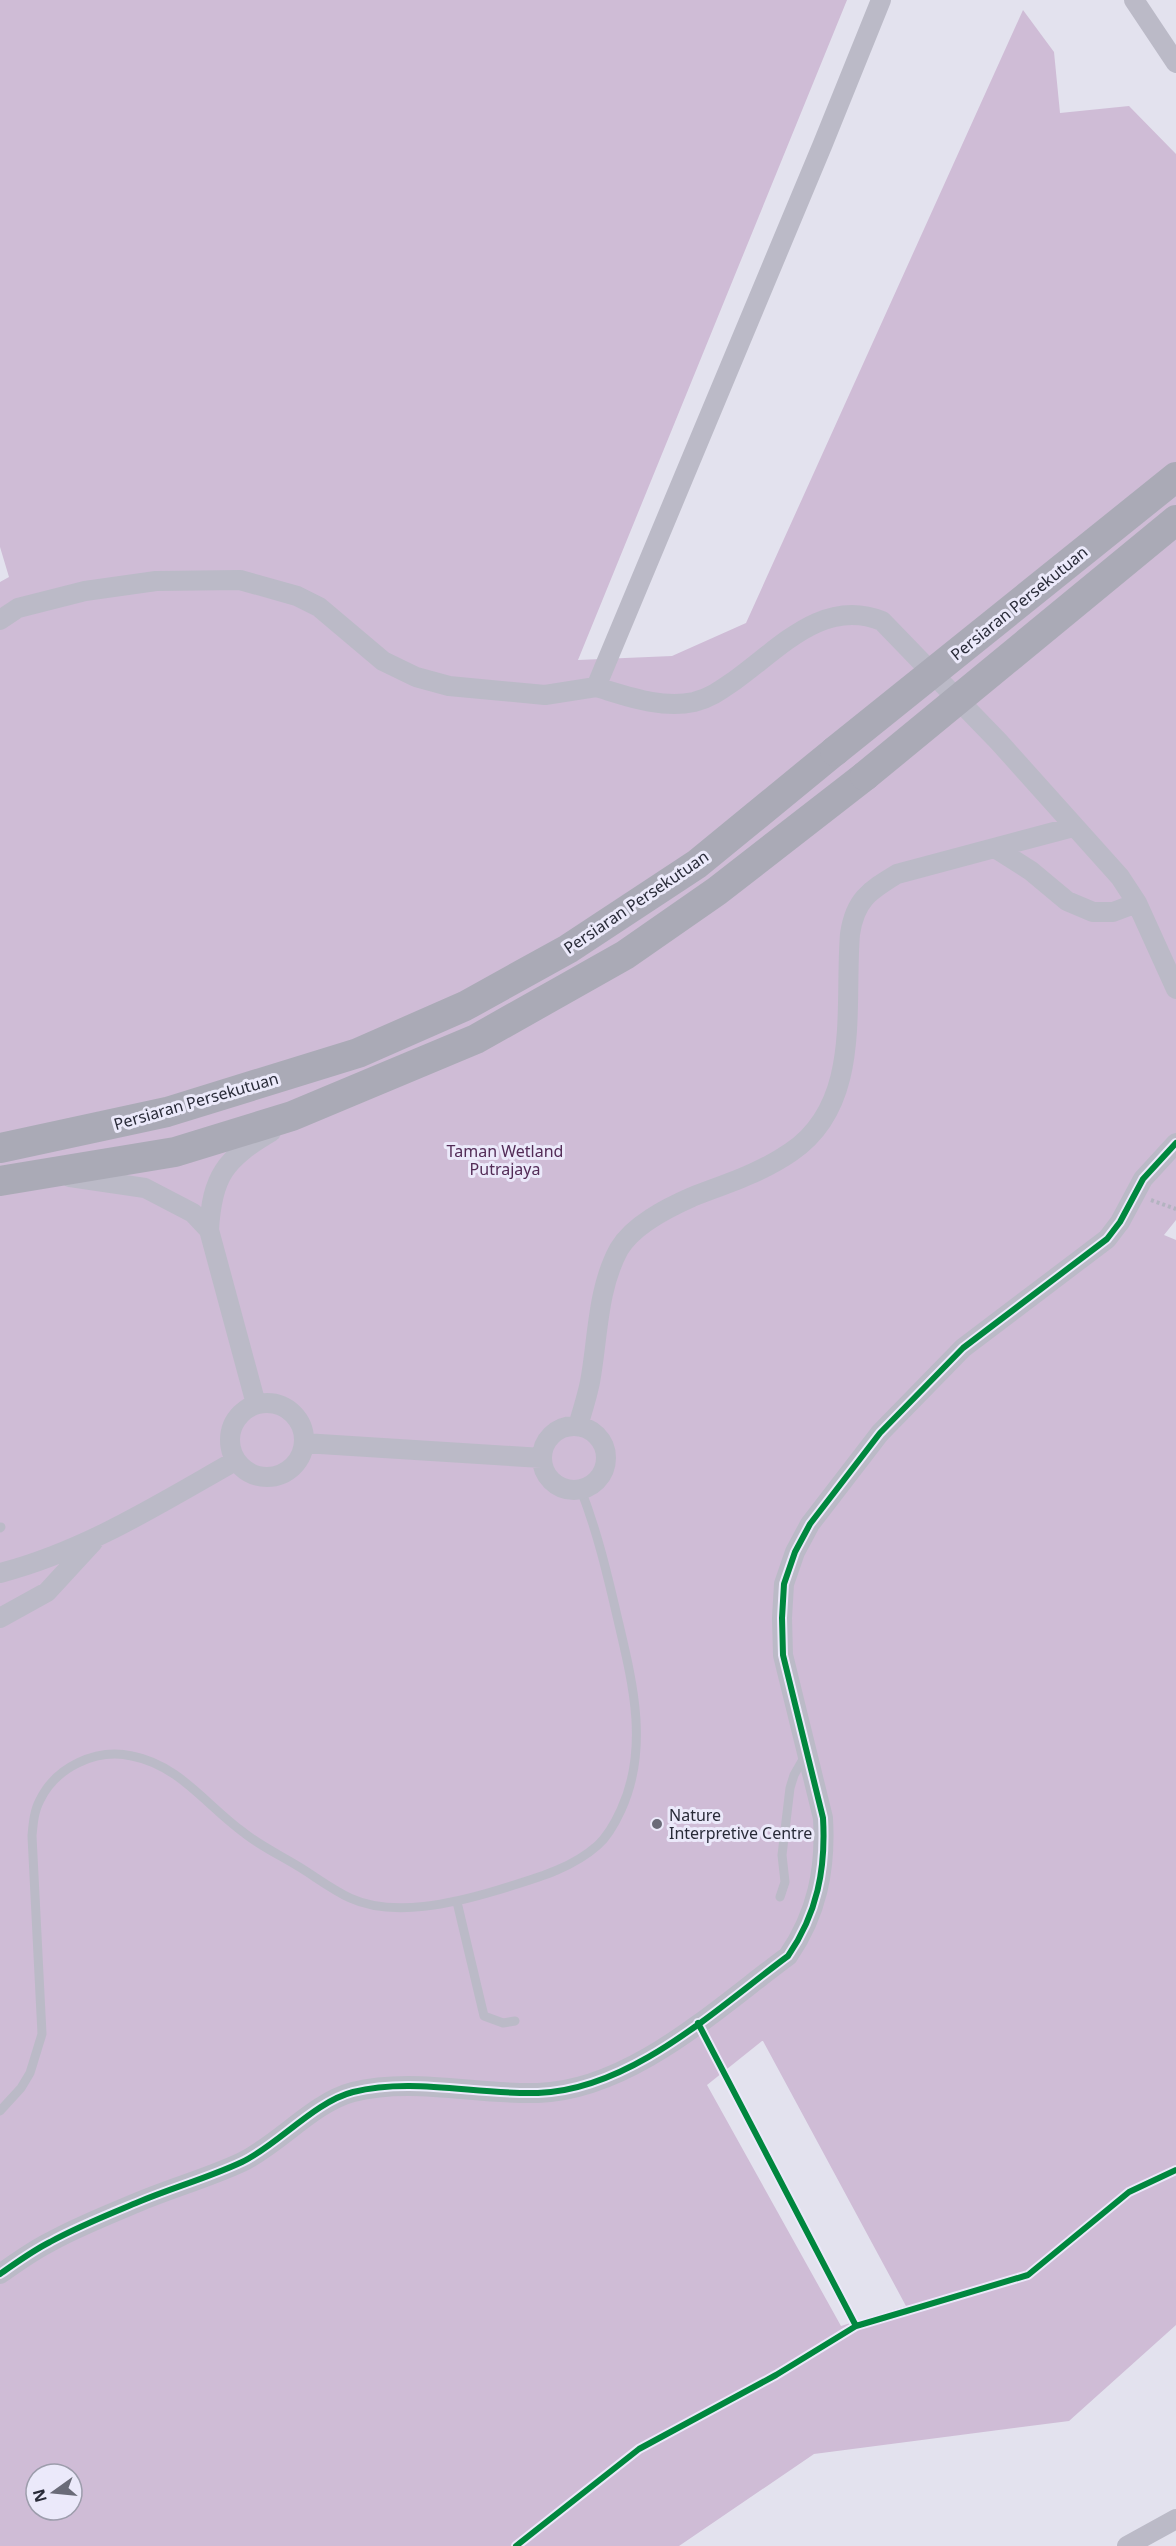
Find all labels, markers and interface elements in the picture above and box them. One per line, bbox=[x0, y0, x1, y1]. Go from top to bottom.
street label: Persiaran Persekutuan bbox=[946, 541, 1092, 665]
street label: Persiaran Persekutuan bbox=[559, 845, 713, 959]
street label: Persiaran Persekutuan bbox=[111, 1067, 281, 1135]
park label: Taman Wetland Putrajaya bbox=[447, 1140, 563, 1180]
place label: Nature Interpretive Centre bbox=[669, 1804, 812, 1844]
marker: Nature Interpretive Centre bbox=[650, 1817, 664, 1831]
north arrow bbox=[24, 2462, 84, 2522]
text: N bbox=[27, 2487, 52, 2505]

